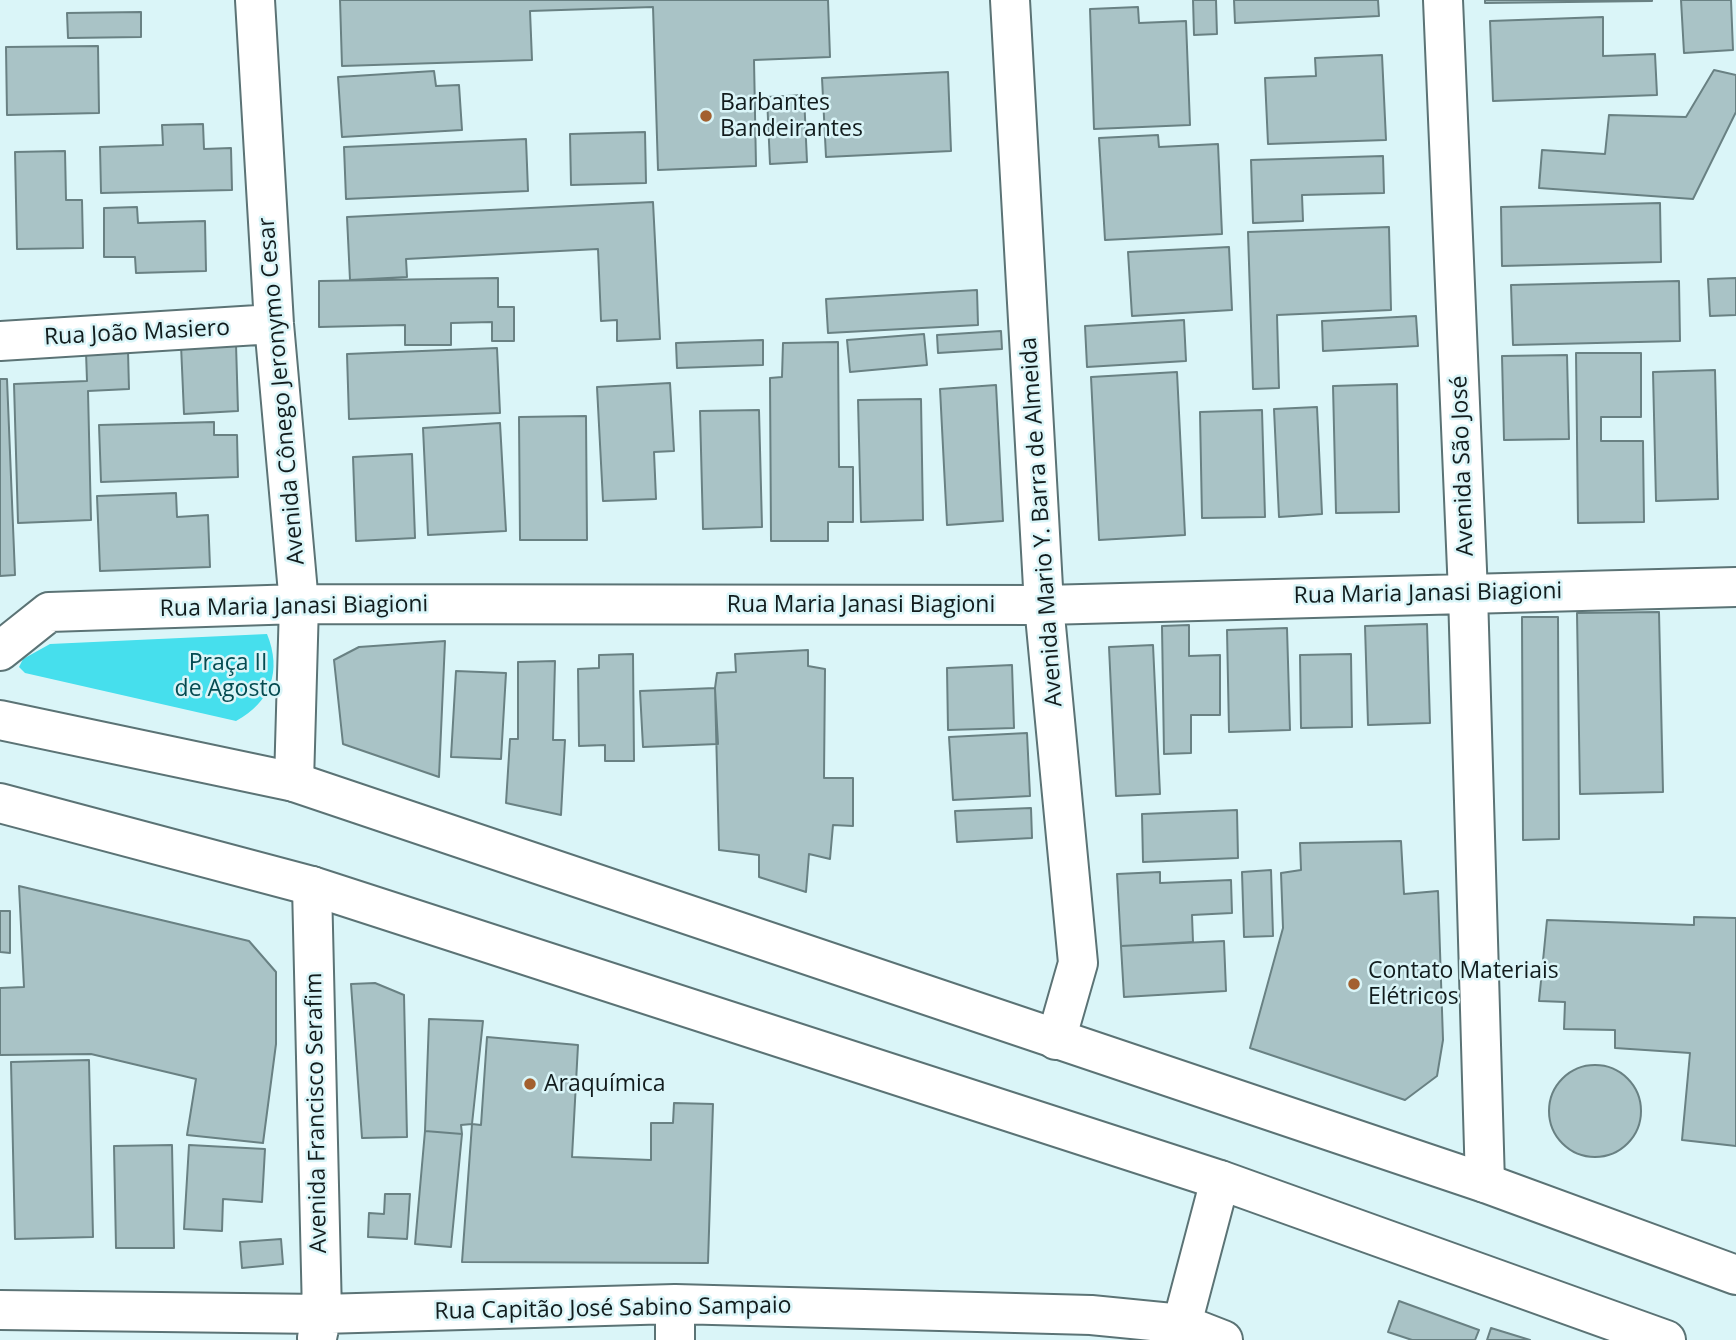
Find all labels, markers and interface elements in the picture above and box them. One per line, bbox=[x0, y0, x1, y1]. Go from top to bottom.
place label: Barbantes Bandeirantes bbox=[720, 89, 863, 143]
marker: Barbantes Bandeirantes bbox=[698, 108, 714, 124]
street label: Avenida Cônego Jeronymo Cesar bbox=[253, 216, 311, 566]
street label: Rua João Masiero bbox=[43, 314, 231, 352]
street label: Avenida Mario Y. Barra de Almeida bbox=[1015, 336, 1069, 708]
street label: Avenida São José bbox=[1446, 375, 1480, 557]
street label: Rua Maria Janasi Biagioni bbox=[1294, 578, 1562, 610]
street label: Rua Maria Janasi Biagioni bbox=[160, 591, 428, 623]
street label: Rua Maria Janasi Biagioni bbox=[727, 591, 995, 619]
park label: Praça II de Agosto bbox=[175, 649, 281, 703]
place label: Contato Materiais Elétricos bbox=[1368, 957, 1559, 1011]
street label: Avenida Francisco Serafim bbox=[301, 972, 333, 1254]
marker: Contato Materiais Elétricos bbox=[1346, 976, 1362, 992]
place label: Araquímica bbox=[544, 1070, 666, 1098]
marker: Araquímica bbox=[522, 1076, 538, 1092]
street label: Rua Capitão José Sabino Sampaio bbox=[434, 1292, 792, 1326]

